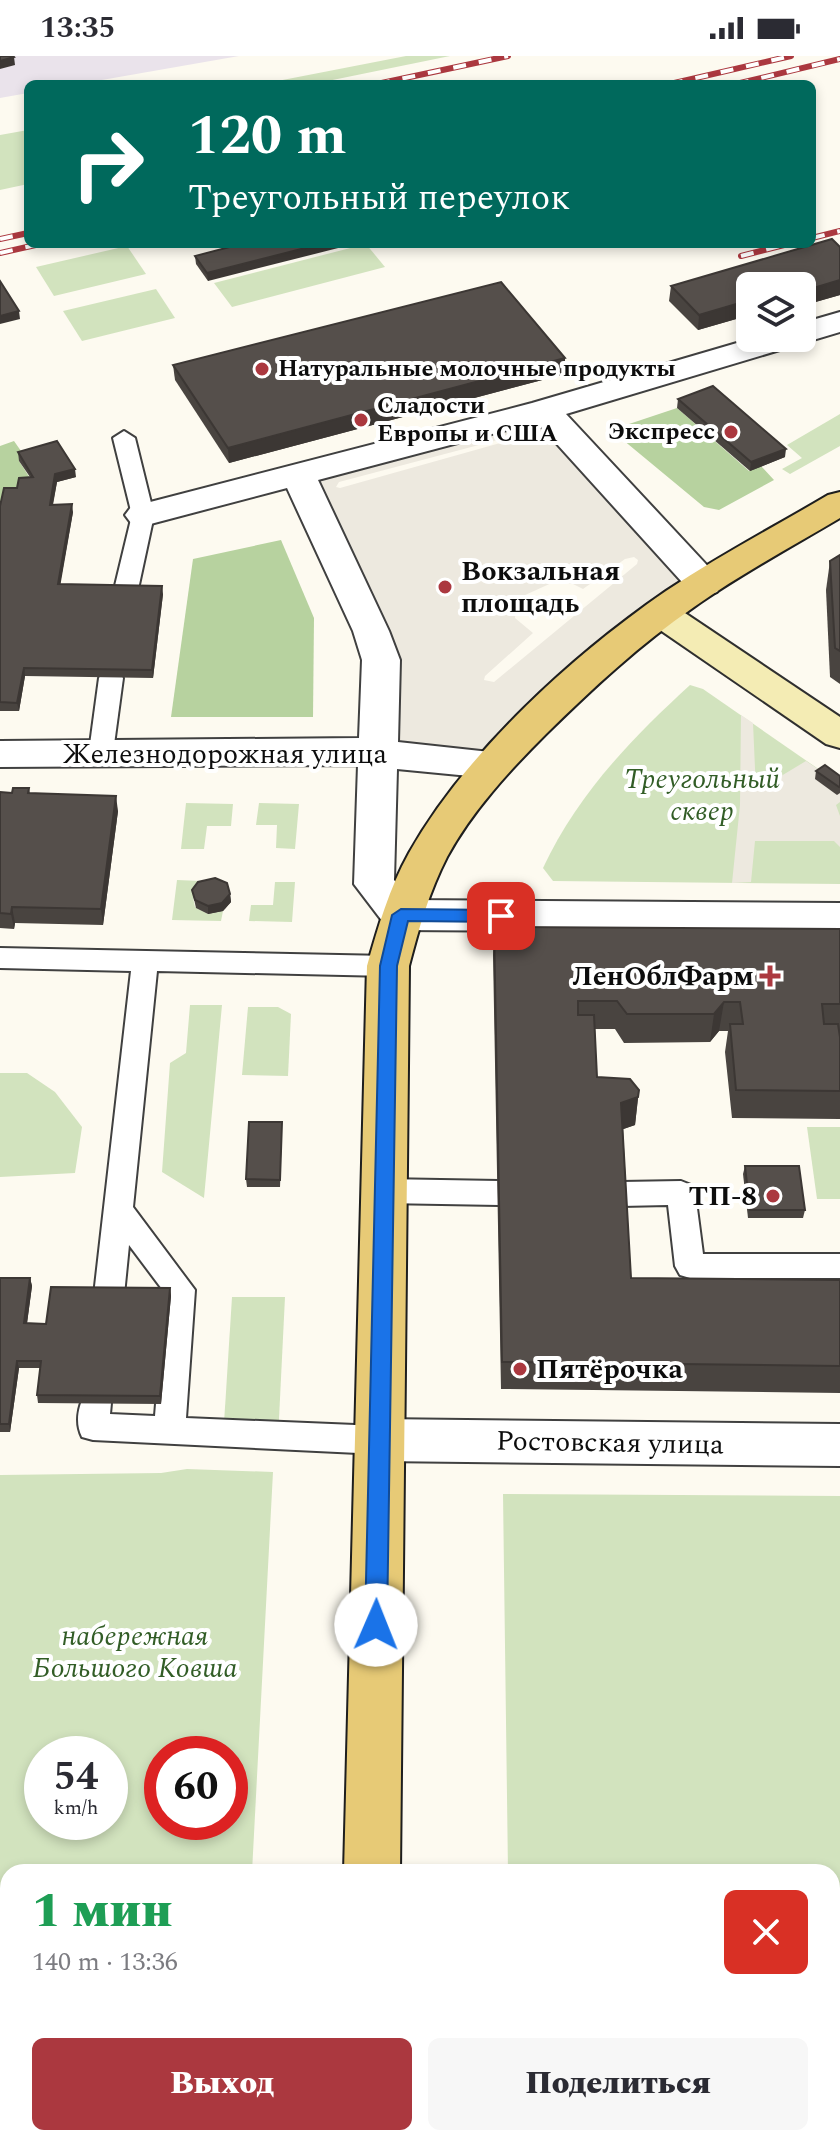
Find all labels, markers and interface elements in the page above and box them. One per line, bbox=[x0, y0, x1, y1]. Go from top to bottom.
text: 13:35 bbox=[40, 5, 115, 51]
text: 120 m bbox=[188, 94, 347, 179]
icon: right bbox=[56, 112, 160, 216]
text: Треугольный переулок bbox=[188, 171, 570, 226]
map controls bbox=[736, 272, 816, 352]
button: layers bbox=[736, 272, 816, 352]
place label: Натуральные молочные продукты bbox=[278, 351, 676, 387]
marker: Натуральные молочные продукты bbox=[253, 360, 271, 378]
place label: Сладости Европы и США bbox=[377, 388, 558, 452]
marker: Сладости Европы и США bbox=[352, 411, 370, 429]
place label: Экспресс bbox=[608, 414, 715, 450]
marker: Экспресс bbox=[722, 423, 740, 441]
place label: Вокзальная площадь bbox=[461, 550, 620, 625]
marker: Вокзальная площадь bbox=[436, 578, 454, 596]
street label: Железнодорожная улица bbox=[63, 733, 388, 776]
park label: Треугольный сквер bbox=[624, 758, 780, 833]
pin bbox=[467, 882, 535, 950]
icon: arrive bbox=[479, 894, 523, 938]
place label: ЛенОблФарм bbox=[572, 955, 754, 998]
marker: ЛенОблФарм bbox=[761, 967, 779, 985]
place label: ТП-8 bbox=[689, 1175, 757, 1218]
marker: ТП-8 bbox=[764, 1187, 782, 1205]
place label: Пятёрочка bbox=[536, 1348, 683, 1391]
marker: Пятёрочка bbox=[511, 1360, 529, 1378]
street label: Ростовская улица bbox=[496, 1420, 725, 1466]
position arrow bbox=[334, 1583, 418, 1667]
park label: набережная Большого Ковша bbox=[33, 1615, 237, 1690]
speed limit sign: 60 bbox=[144, 1736, 248, 1840]
text: 54 bbox=[54, 1747, 98, 1808]
text: km/h bbox=[54, 1793, 99, 1823]
text: 1 мин bbox=[32, 1875, 172, 1948]
button: close bbox=[724, 1890, 808, 1974]
text: 140 m · 13:36 bbox=[32, 1942, 178, 1982]
button: Выход bbox=[32, 2038, 412, 2130]
button: Поделиться bbox=[428, 2038, 808, 2130]

